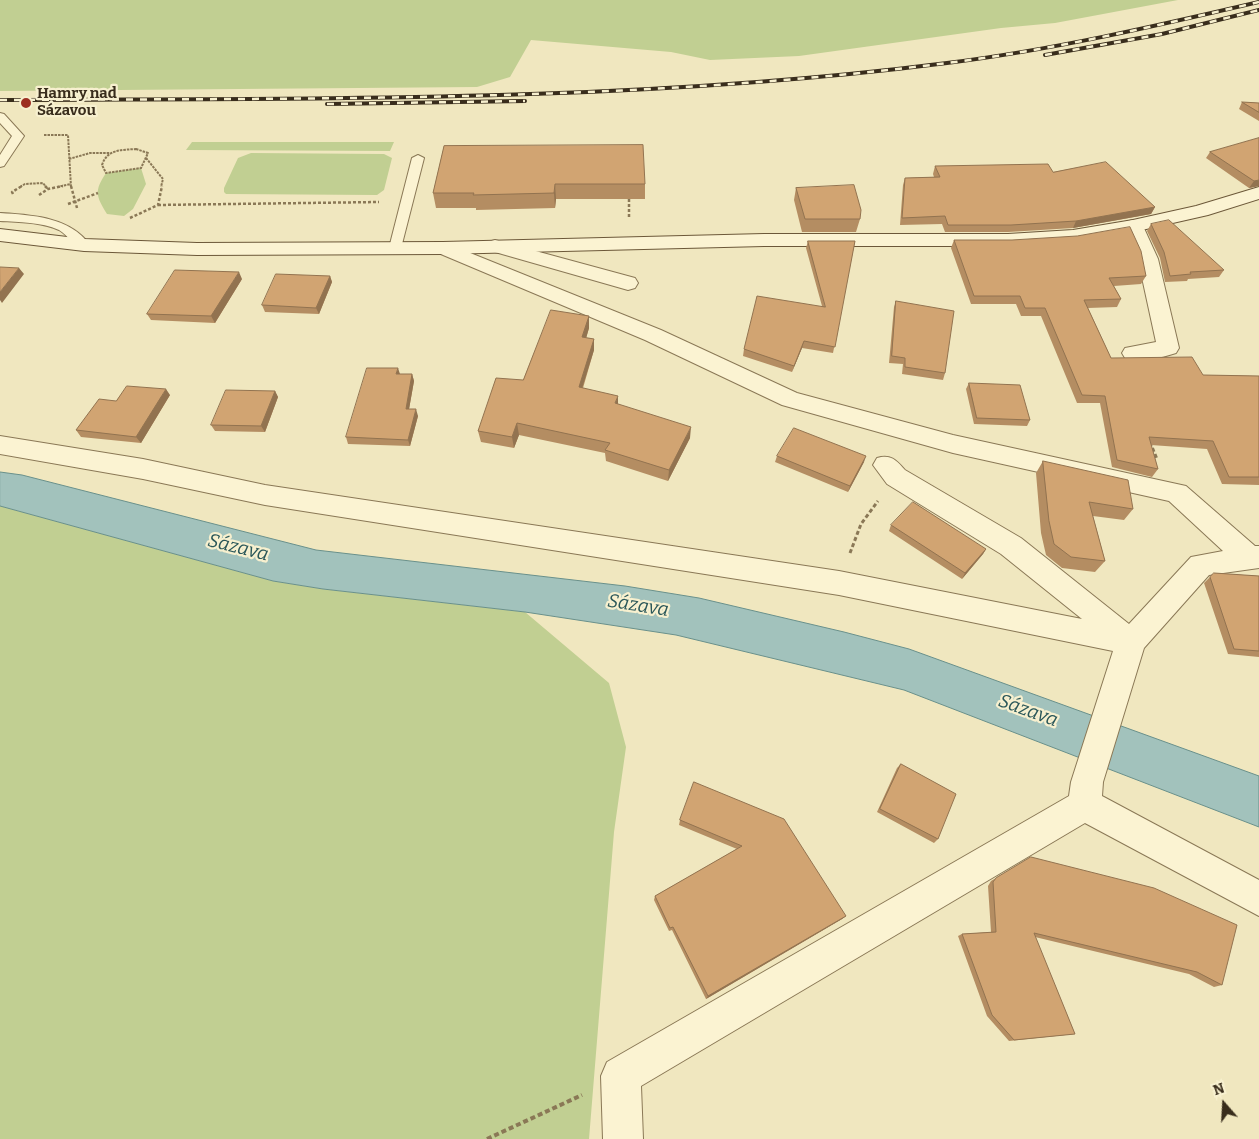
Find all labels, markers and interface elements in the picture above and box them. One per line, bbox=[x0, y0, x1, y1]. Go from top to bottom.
place label: Hamry nad Sázavou bbox=[37, 85, 117, 120]
marker: Hamry nad Sázavou bbox=[19, 96, 33, 110]
water label: Sázava bbox=[205, 529, 271, 567]
water label: Sázava bbox=[606, 590, 670, 622]
water label: Sázava bbox=[995, 690, 1061, 732]
north arrow bbox=[1199, 1079, 1249, 1129]
text: N bbox=[1211, 1080, 1227, 1099]

